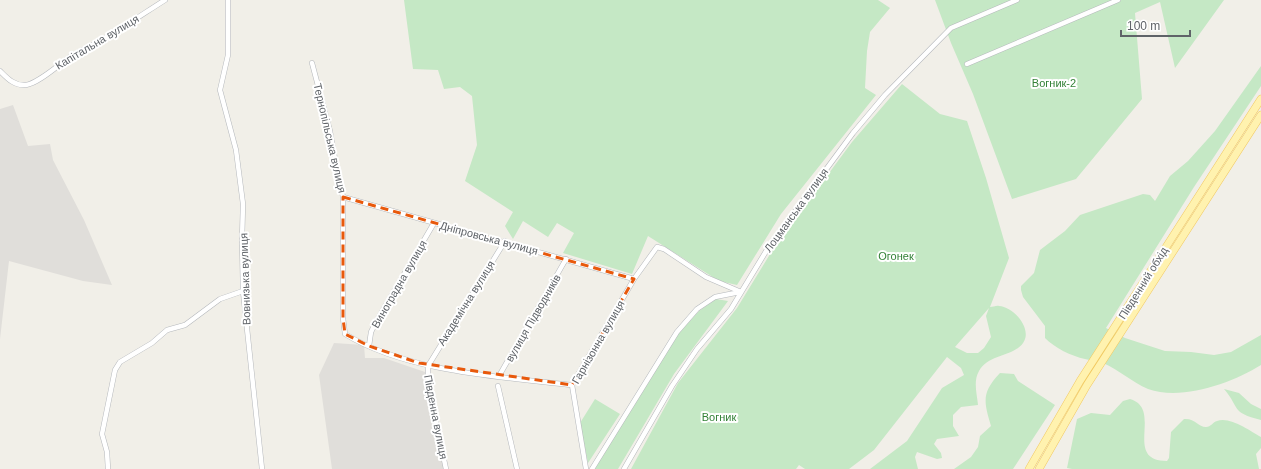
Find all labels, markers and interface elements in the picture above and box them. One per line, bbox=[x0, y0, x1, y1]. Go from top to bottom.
street label: Капітальна вулиця bbox=[53, 12, 141, 72]
scale bar bbox=[1121, 12, 1190, 38]
text: 100 m bbox=[1127, 19, 1160, 33]
park label: Вогник-2 bbox=[1032, 77, 1076, 89]
street label: Тернопільська вулиця bbox=[312, 82, 348, 194]
street label: Лоцманська вулиця bbox=[762, 166, 830, 254]
street label: Дніпровська вулиця bbox=[439, 219, 539, 257]
street label: Вовнизька вулиця bbox=[237, 233, 253, 325]
street label: Виноградна вулиця bbox=[369, 238, 429, 330]
street label: Південний обхід bbox=[1116, 244, 1170, 321]
park label: Огонек bbox=[878, 250, 914, 262]
street label: Академічна вулиця bbox=[435, 258, 497, 348]
street label: вулиця Підводників bbox=[503, 272, 563, 364]
street label: Гарнізонна вулиця bbox=[569, 298, 627, 386]
street label: Південна вулиця bbox=[422, 374, 450, 460]
park label: Вогник bbox=[702, 411, 736, 423]

